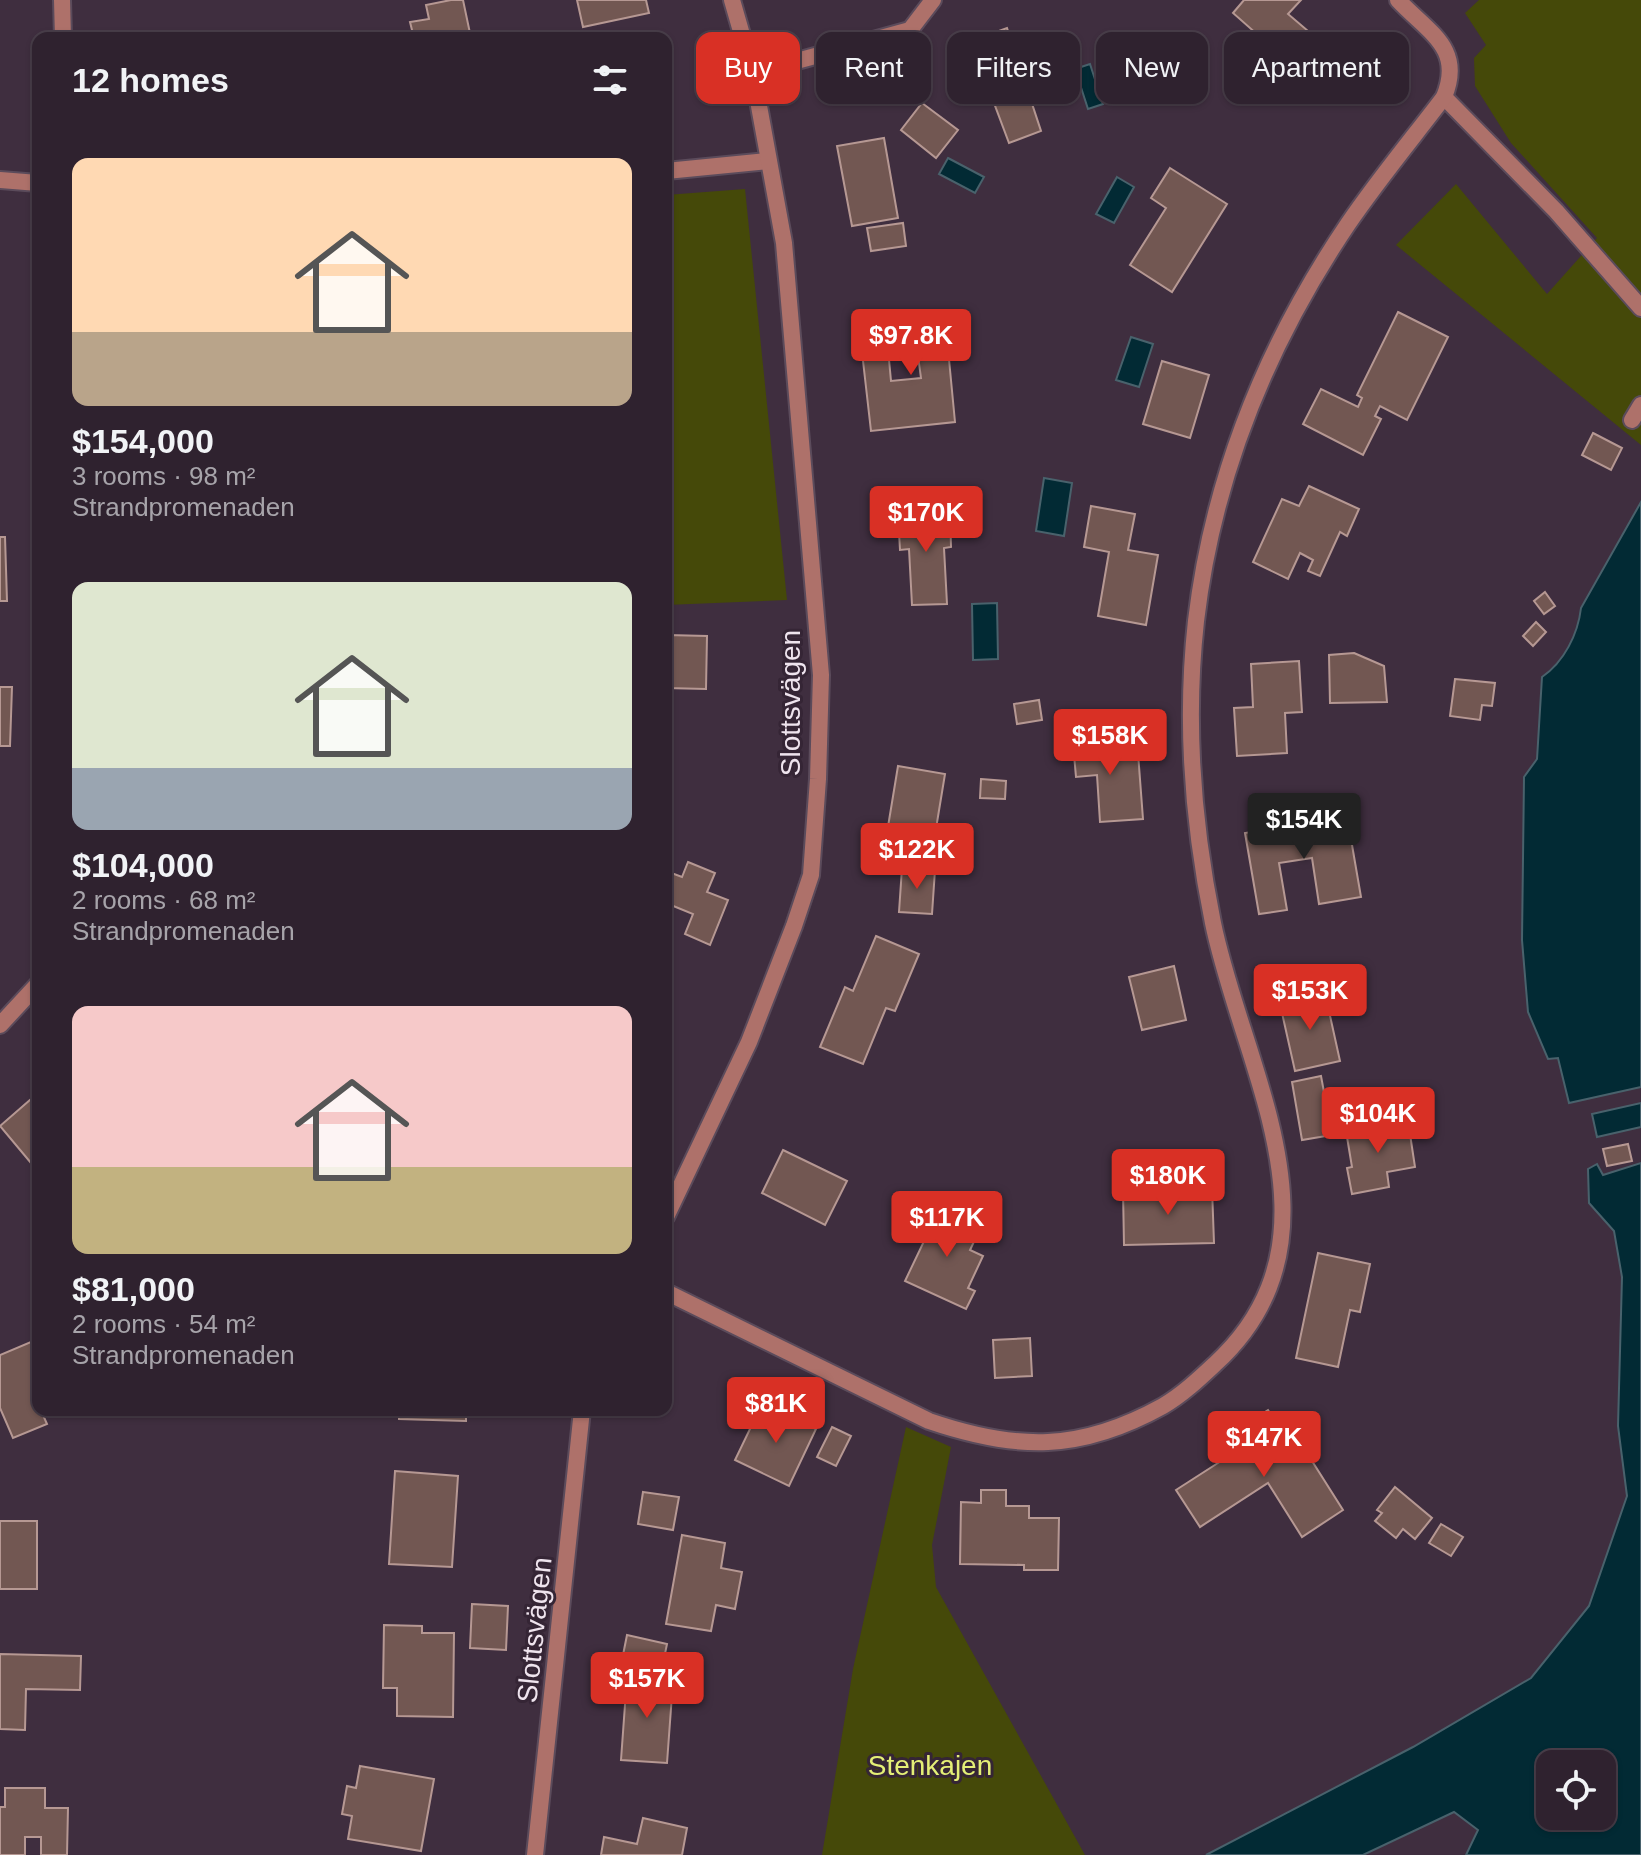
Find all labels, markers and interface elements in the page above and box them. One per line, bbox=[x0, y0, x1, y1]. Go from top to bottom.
chip: Buy bbox=[696, 32, 800, 104]
chip: Rent bbox=[816, 32, 931, 104]
chip: Filters bbox=[947, 32, 1080, 104]
chip: New bbox=[1096, 32, 1208, 104]
chip: Apartment bbox=[1224, 32, 1409, 104]
icon: filters bbox=[588, 58, 632, 102]
text: 12 homes bbox=[72, 61, 229, 99]
icon: home bbox=[280, 210, 424, 354]
pin: $97.8K bbox=[846, 309, 976, 377]
text: $97.8K bbox=[869, 320, 953, 350]
text: $154,000 bbox=[72, 422, 214, 460]
text: 3 rooms · 98 m² bbox=[72, 461, 256, 491]
pin: $170K bbox=[870, 486, 982, 554]
text: Strandpromenaden bbox=[72, 492, 295, 522]
text: $170K bbox=[888, 497, 964, 527]
street label: Slottsvägen bbox=[775, 630, 806, 776]
icon: home bbox=[280, 634, 424, 778]
pin: $158K bbox=[1054, 709, 1166, 777]
text: $158K bbox=[1072, 720, 1148, 750]
pin: $154K bbox=[1248, 793, 1360, 861]
text: $154K bbox=[1266, 804, 1342, 834]
pin: $122K bbox=[861, 823, 973, 891]
text: $122K bbox=[879, 834, 955, 864]
text: $104,000 bbox=[72, 846, 214, 884]
text: 2 rooms · 68 m² bbox=[72, 885, 256, 915]
text: Strandpromenaden bbox=[72, 916, 295, 946]
pin: $153K bbox=[1254, 964, 1366, 1032]
text: $153K bbox=[1272, 975, 1348, 1005]
icon: home bbox=[280, 1058, 424, 1202]
pin: $104K bbox=[1322, 1087, 1434, 1155]
text: $104K bbox=[1340, 1098, 1416, 1128]
pin: $180K bbox=[1112, 1149, 1224, 1217]
text: $180K bbox=[1130, 1160, 1206, 1190]
pin: $117K bbox=[891, 1191, 1003, 1259]
text: $117K bbox=[909, 1202, 985, 1232]
text: $81,000 bbox=[72, 1270, 195, 1308]
text: 2 rooms · 54 m² bbox=[72, 1309, 256, 1339]
text: Strandpromenaden bbox=[72, 1340, 295, 1370]
pin: $81K bbox=[729, 1377, 823, 1445]
text: $81K bbox=[745, 1388, 807, 1418]
pin: $147K bbox=[1208, 1411, 1320, 1479]
text: $147K bbox=[1226, 1422, 1302, 1452]
street label: Slottsvägen bbox=[511, 1556, 558, 1704]
pin: $157K bbox=[591, 1652, 703, 1720]
text: $157K bbox=[609, 1663, 685, 1693]
park label: Stenkajen bbox=[868, 1750, 992, 1781]
map controls bbox=[1536, 1750, 1616, 1830]
button: locate bbox=[1536, 1750, 1616, 1830]

